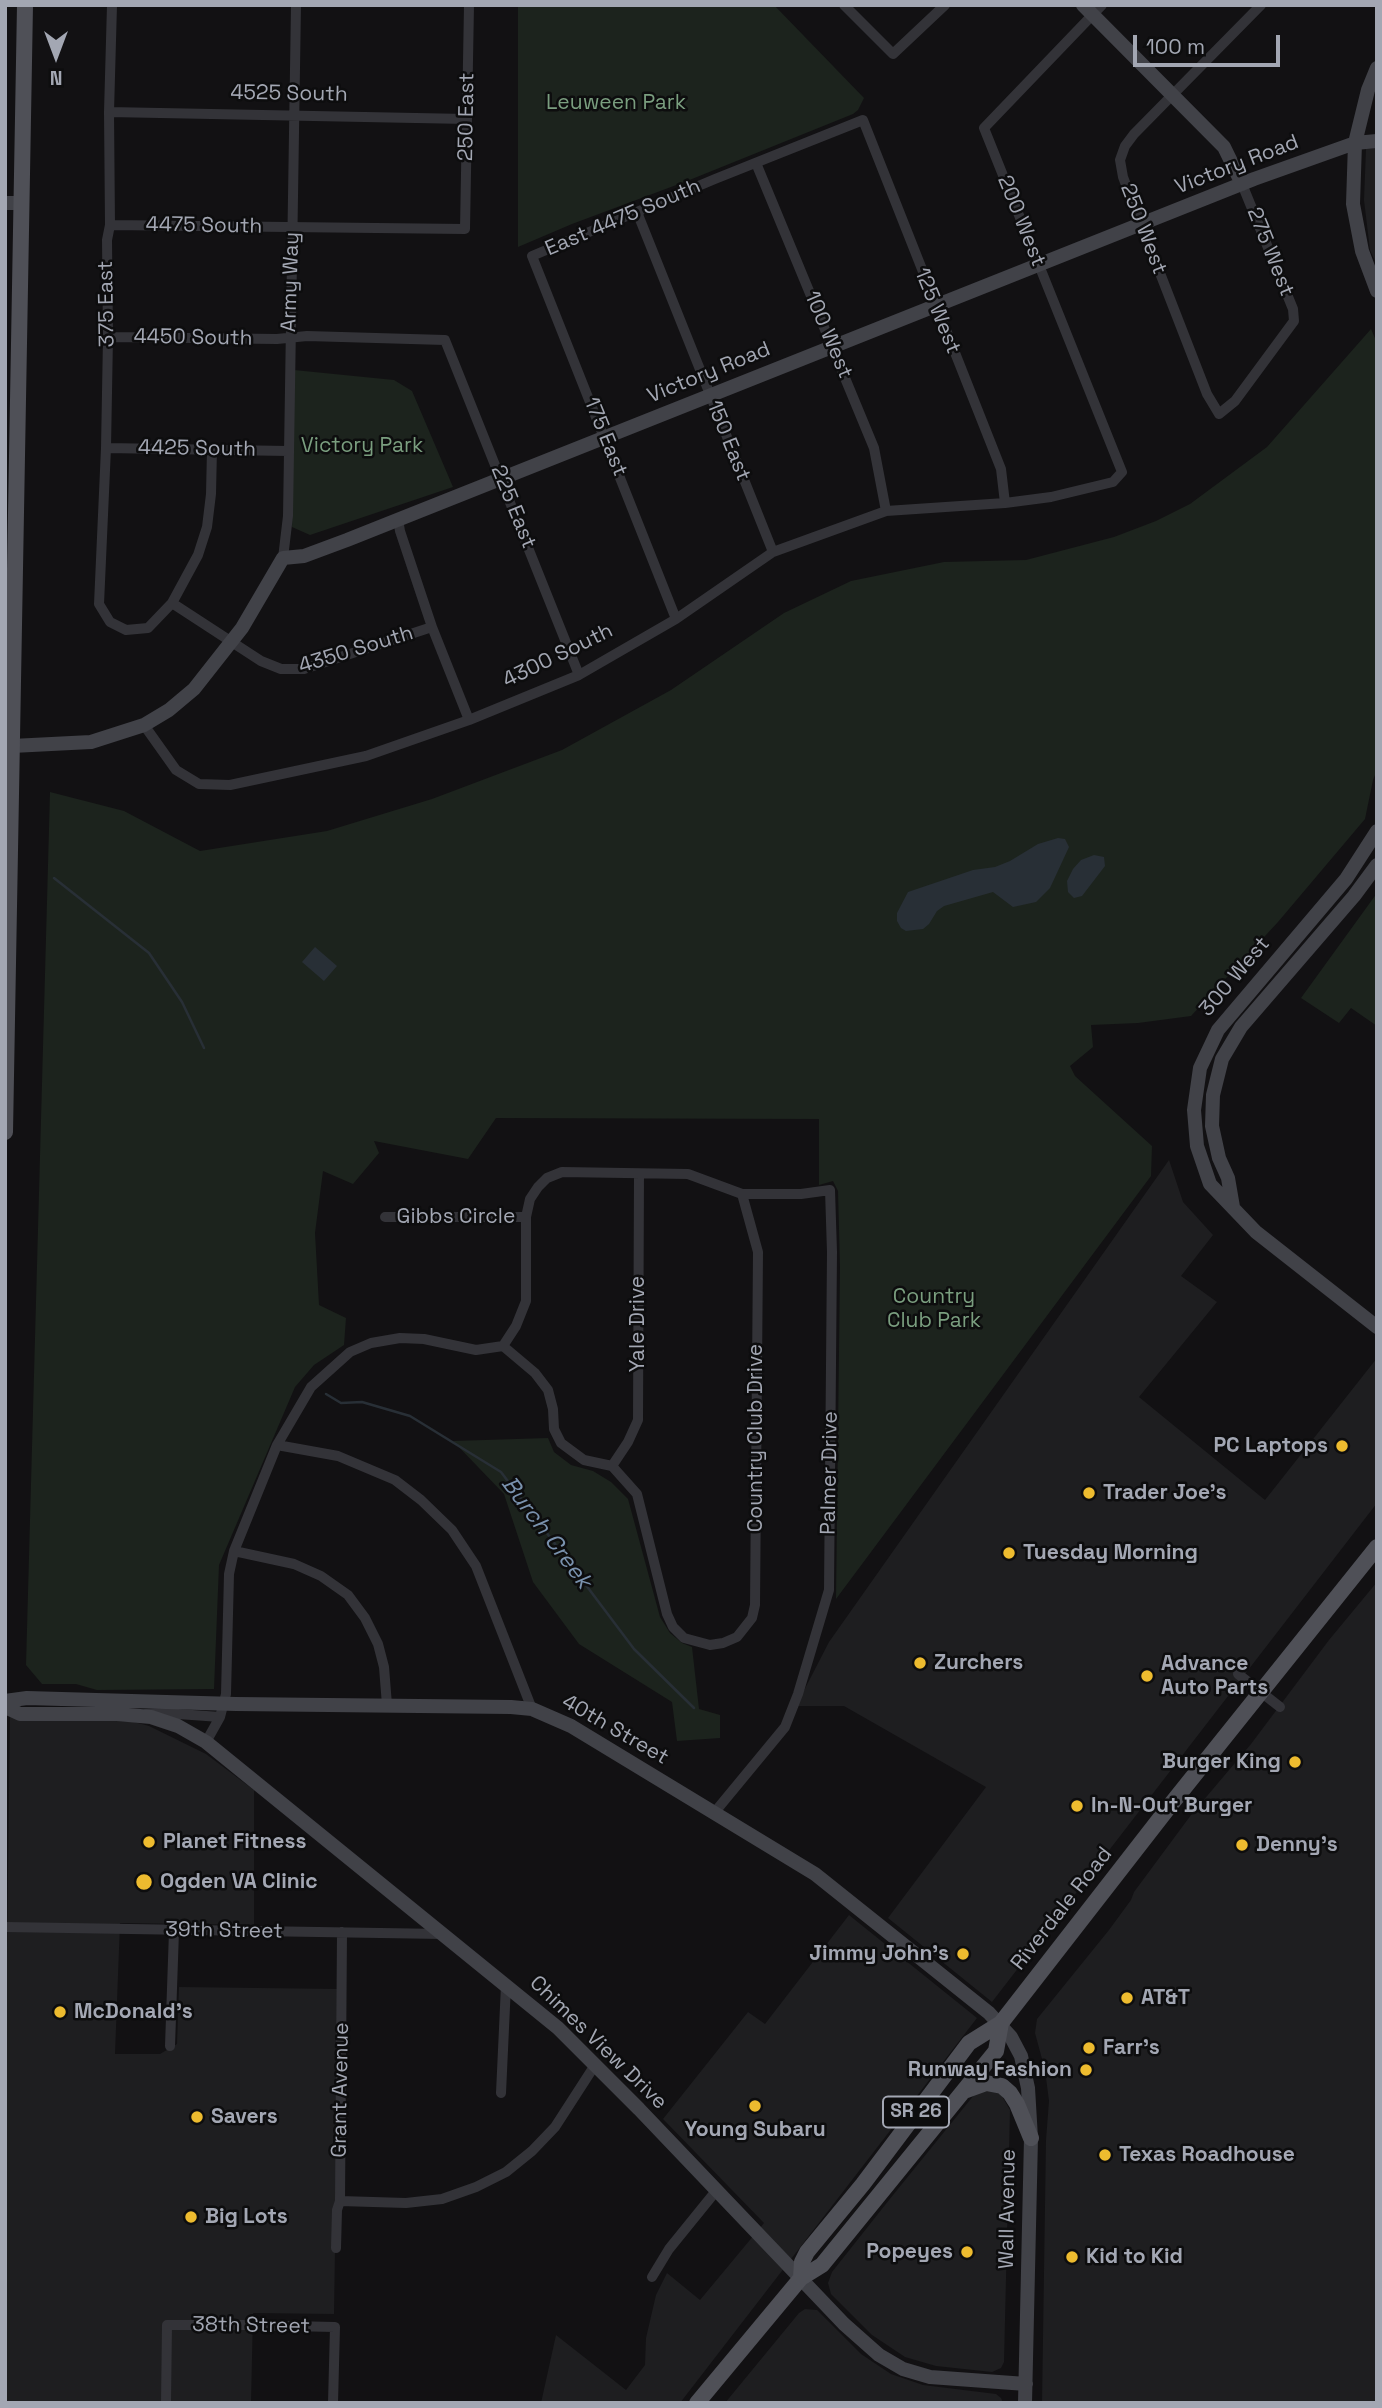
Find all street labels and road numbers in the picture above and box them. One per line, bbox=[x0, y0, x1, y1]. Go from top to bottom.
street label: 250 East bbox=[454, 73, 480, 161]
street label: 4525 South bbox=[230, 80, 348, 108]
street label: Victory Road bbox=[1172, 130, 1302, 200]
street label: 200 West bbox=[991, 172, 1051, 270]
street label: East 4475 South bbox=[542, 174, 704, 262]
street label: 250 West bbox=[1114, 180, 1172, 278]
street label: 275 West bbox=[1241, 204, 1299, 300]
street label: 4475 South bbox=[145, 212, 263, 240]
street label: Army Way bbox=[277, 232, 305, 332]
street label: 375 East bbox=[94, 260, 120, 348]
street label: 125 West bbox=[908, 264, 966, 358]
street label: 100 West bbox=[798, 288, 858, 382]
street label: 4450 South bbox=[133, 324, 253, 352]
street label: Victory Road bbox=[644, 337, 774, 409]
street label: 175 East bbox=[578, 394, 632, 480]
street label: 150 East bbox=[700, 397, 756, 485]
street label: 4425 South bbox=[138, 435, 256, 463]
street label: 225 East bbox=[485, 462, 541, 552]
street label: 4300 South bbox=[499, 619, 617, 693]
street label: 4350 South bbox=[296, 621, 416, 679]
street label: 300 West bbox=[1194, 932, 1276, 1022]
street label: Gibbs Circle bbox=[397, 1204, 515, 1230]
street label: Yale Drive bbox=[625, 1276, 651, 1372]
street label: Country Club Drive bbox=[743, 1344, 769, 1532]
street label: Palmer Drive bbox=[816, 1411, 844, 1535]
street label: 40th Street bbox=[557, 1689, 673, 1771]
street label: Riverdale Road bbox=[1006, 1842, 1118, 1976]
street label: 39th Street bbox=[165, 1917, 283, 1945]
street label: Chimes View Drive bbox=[524, 1971, 672, 2115]
street label: Grant Avenue bbox=[327, 2022, 355, 2158]
road number: SR 26 bbox=[883, 2096, 949, 2128]
street label: Wall Avenue bbox=[994, 2149, 1022, 2269]
street label: 38th Street bbox=[192, 2312, 310, 2340]

